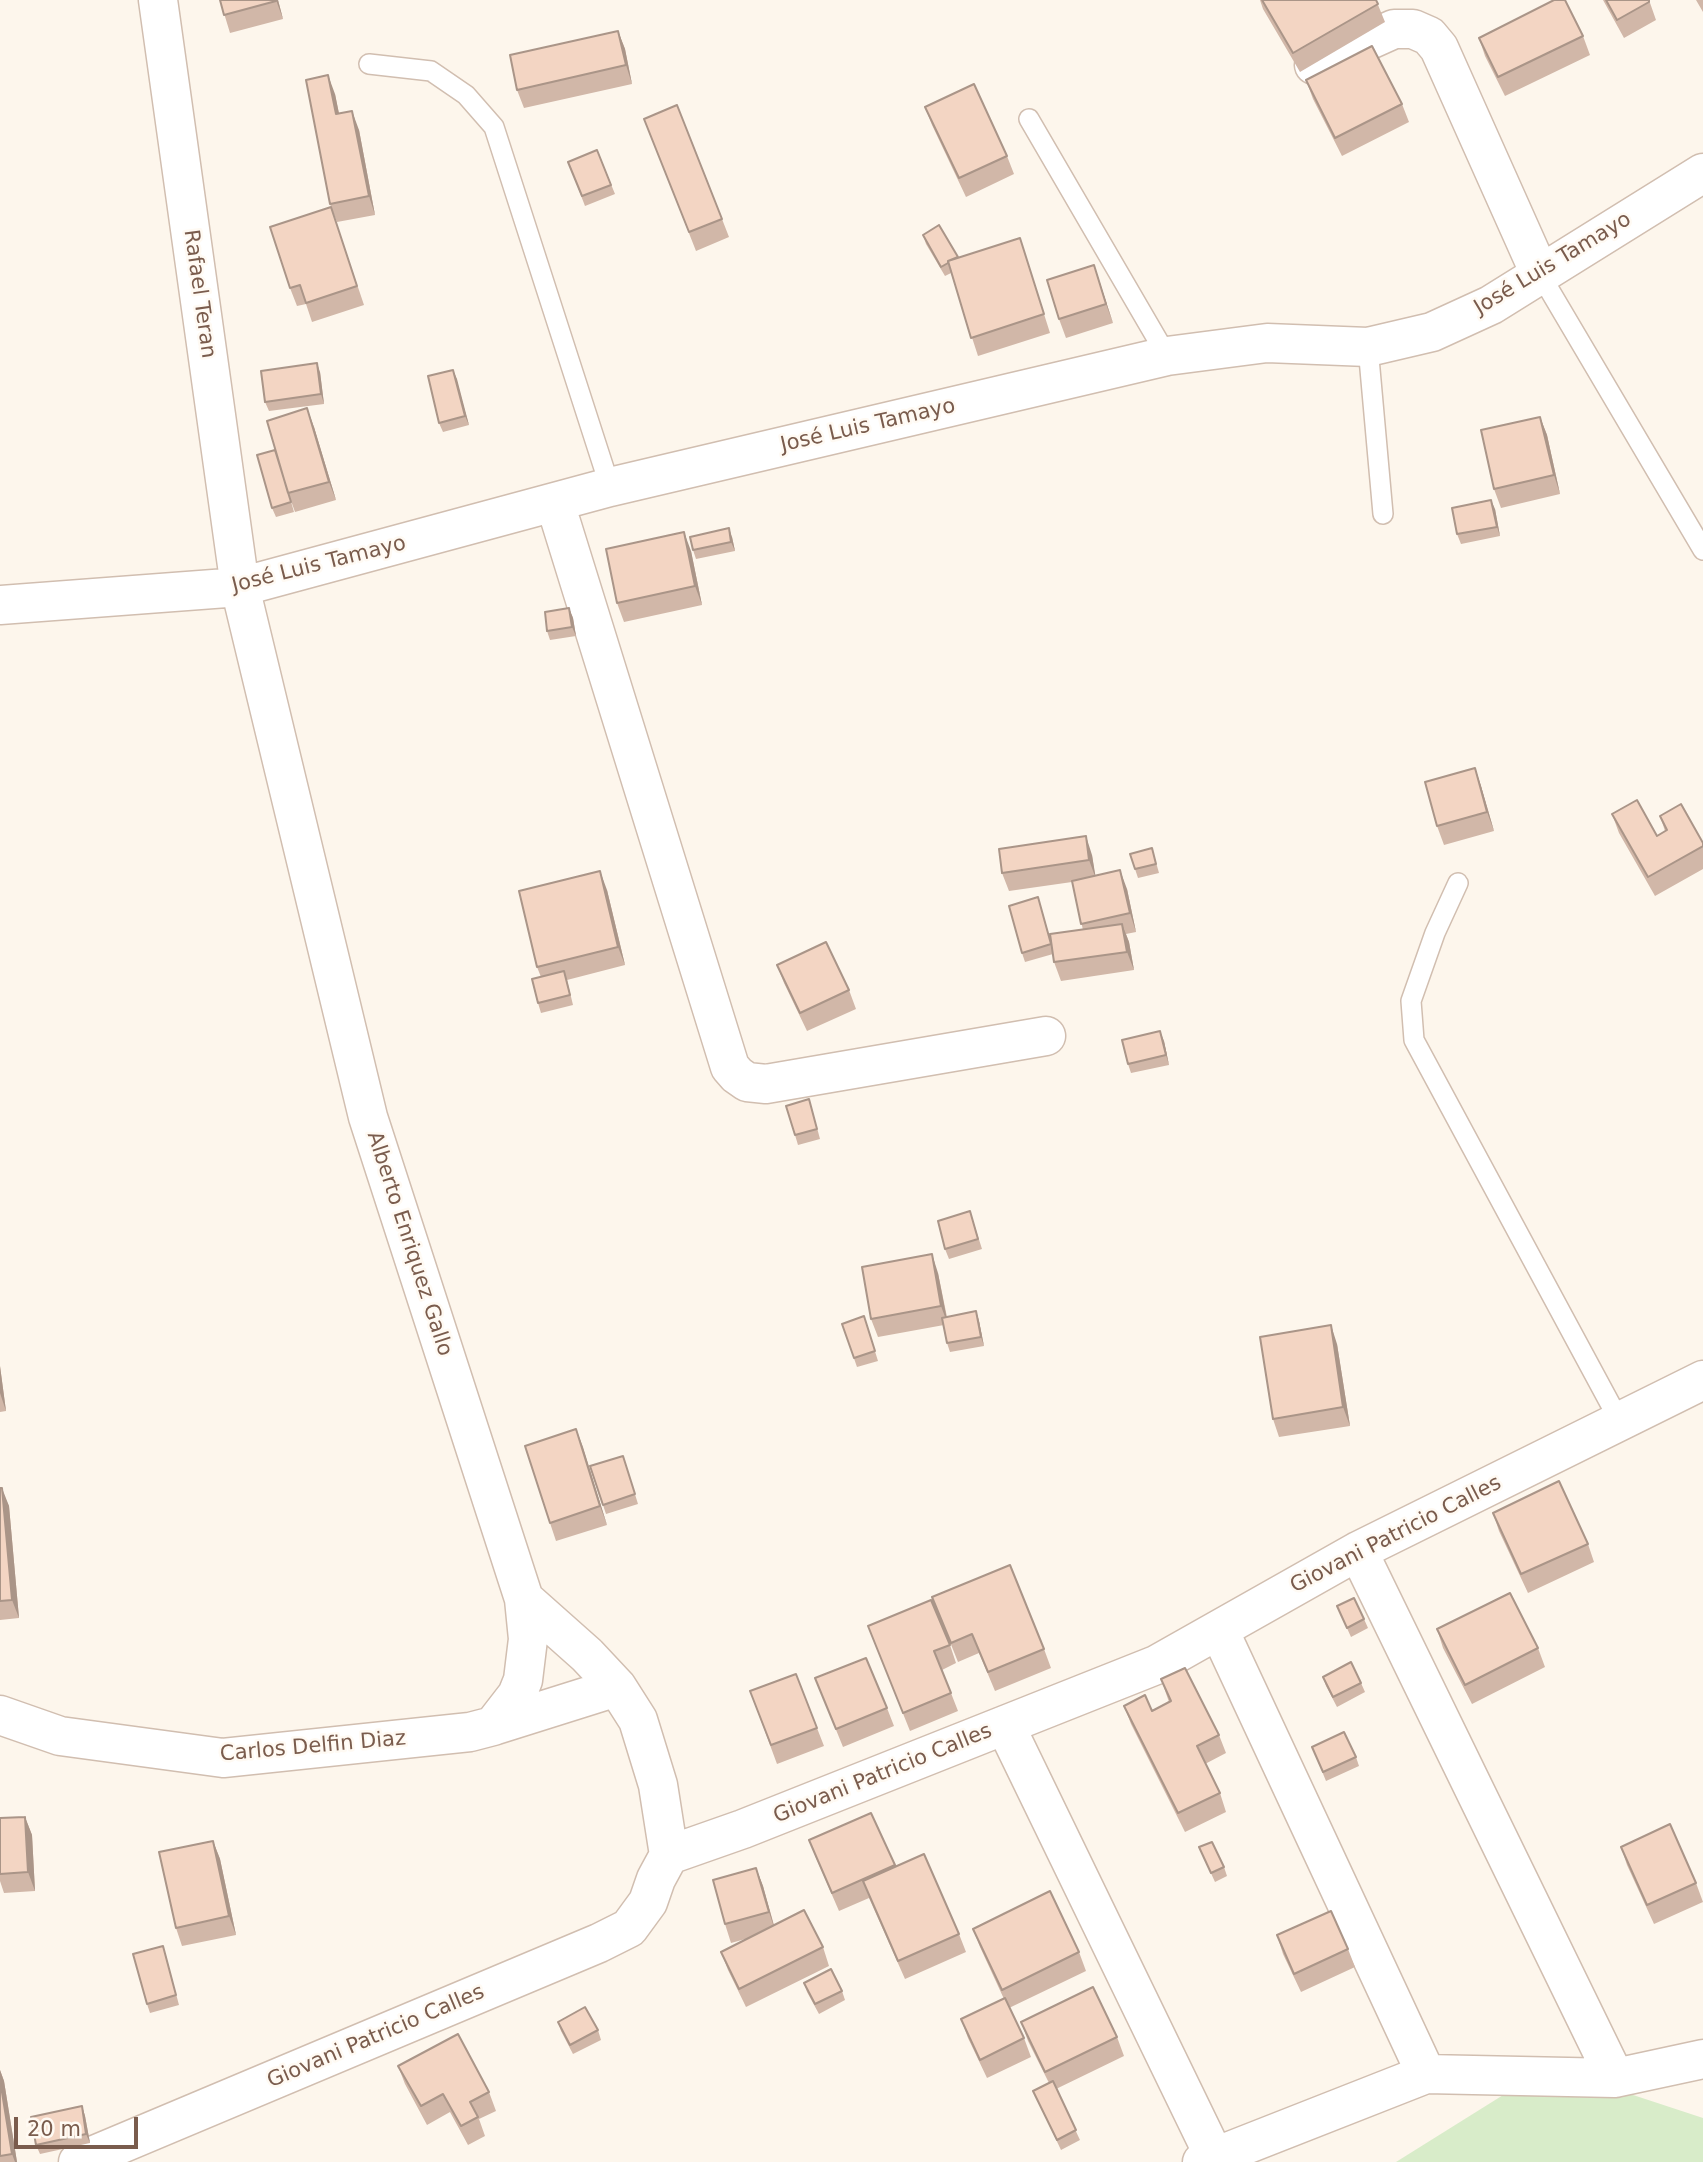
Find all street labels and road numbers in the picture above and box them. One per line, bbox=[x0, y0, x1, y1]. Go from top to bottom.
street label: José Luis Tamayo bbox=[1470, 207, 1636, 321]
street label: Rafael Teran bbox=[177, 228, 221, 360]
street label: José Luis Tamayo bbox=[778, 394, 958, 458]
street label: José Luis Tamayo bbox=[229, 531, 409, 599]
street label: Alberto Enriquez Gallo bbox=[361, 1128, 457, 1360]
street label: Giovani Patricio Calles bbox=[1286, 1471, 1506, 1599]
street label: Giovani Patricio Calles bbox=[770, 1719, 996, 1829]
street label: Carlos Delfin Diaz bbox=[219, 1726, 407, 1768]
street label: Giovani Patricio Calles bbox=[264, 1980, 488, 2094]

